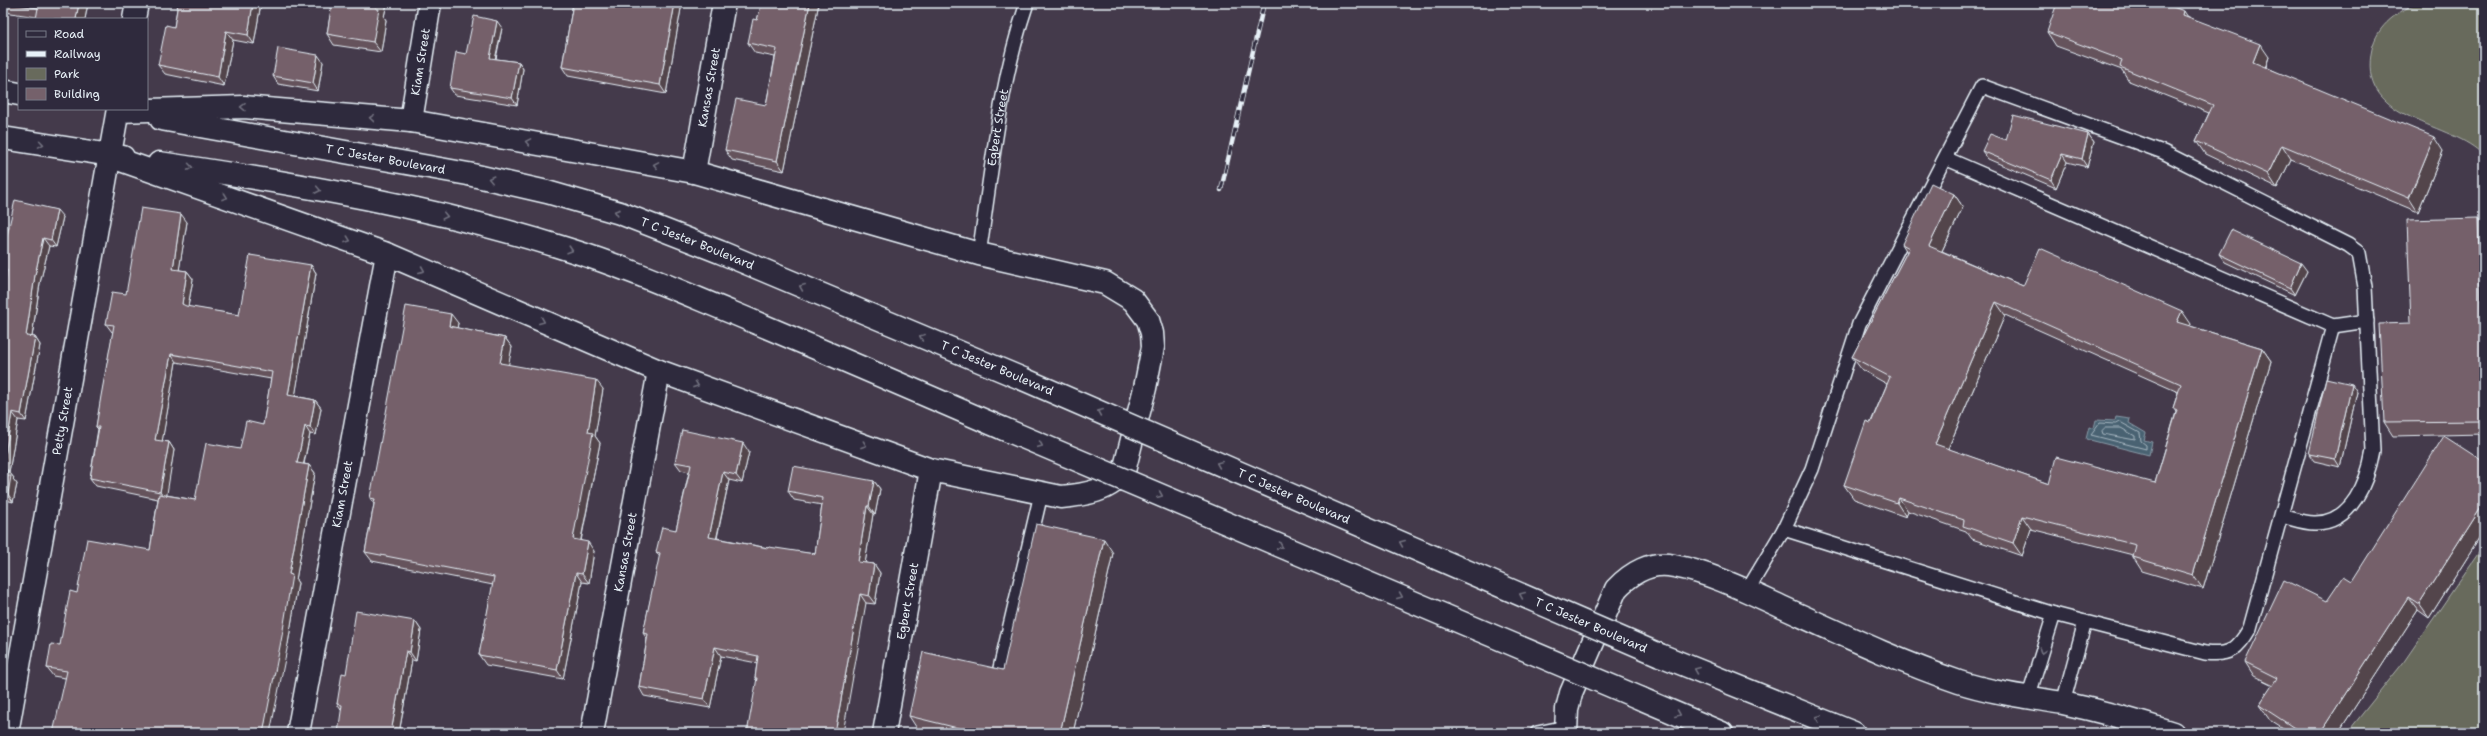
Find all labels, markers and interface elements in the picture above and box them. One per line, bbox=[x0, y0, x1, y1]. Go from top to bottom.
legend bbox=[18, 18, 148, 110]
text: Road bbox=[54, 26, 85, 42]
street label: Kiam Street bbox=[407, 27, 434, 97]
text: Railway bbox=[54, 46, 101, 62]
street label: Kansas Street bbox=[694, 46, 724, 129]
text: Park bbox=[54, 66, 80, 82]
text: Building bbox=[54, 86, 100, 102]
street label: Egbert Street bbox=[984, 87, 1012, 167]
one-way arrow bbox=[240, 103, 246, 111]
one-way arrow bbox=[369, 113, 375, 122]
one-way arrow bbox=[525, 138, 531, 147]
one-way arrow bbox=[38, 140, 45, 148]
street label: T C Jester Boulevard bbox=[324, 141, 447, 178]
one-way arrow bbox=[187, 162, 193, 171]
one-way arrow bbox=[653, 162, 659, 170]
one-way arrow bbox=[488, 175, 495, 184]
one-way arrow bbox=[314, 186, 321, 194]
one-way arrow bbox=[222, 192, 229, 201]
one-way arrow bbox=[613, 208, 620, 217]
one-way arrow bbox=[442, 212, 448, 220]
street label: T C Jester Boulevard bbox=[638, 214, 757, 274]
one-way arrow bbox=[344, 235, 351, 243]
one-way arrow bbox=[567, 245, 574, 254]
one-way arrow bbox=[418, 265, 426, 273]
one-way arrow bbox=[798, 284, 805, 292]
one-way arrow bbox=[538, 316, 545, 324]
one-way arrow bbox=[918, 334, 926, 342]
street label: T C Jester Boulevard bbox=[938, 337, 1056, 399]
one-way arrow bbox=[692, 380, 699, 388]
street label: Petty Street bbox=[49, 385, 76, 457]
one-way arrow bbox=[1096, 409, 1104, 417]
one-way arrow bbox=[1037, 440, 1044, 448]
one-way arrow bbox=[860, 441, 867, 449]
street label: Kiam Street bbox=[328, 459, 356, 529]
one-way arrow bbox=[1215, 461, 1223, 469]
street label: T C Jester Boulevard bbox=[1235, 465, 1353, 528]
one-way arrow bbox=[1156, 490, 1164, 498]
street label: Kansas Street bbox=[610, 511, 641, 593]
one-way arrow bbox=[1399, 540, 1406, 548]
one-way arrow bbox=[1276, 541, 1283, 549]
street label: Egbert Street bbox=[893, 561, 922, 641]
one-way arrow bbox=[1395, 591, 1403, 599]
one-way arrow bbox=[1518, 592, 1526, 600]
street label: T C Jester Boulevard bbox=[1532, 594, 1650, 657]
one-way arrow bbox=[2039, 648, 2047, 655]
one-way arrow bbox=[1694, 667, 1702, 675]
one-way arrow bbox=[1674, 709, 1682, 717]
one-way arrow bbox=[1814, 715, 1821, 723]

